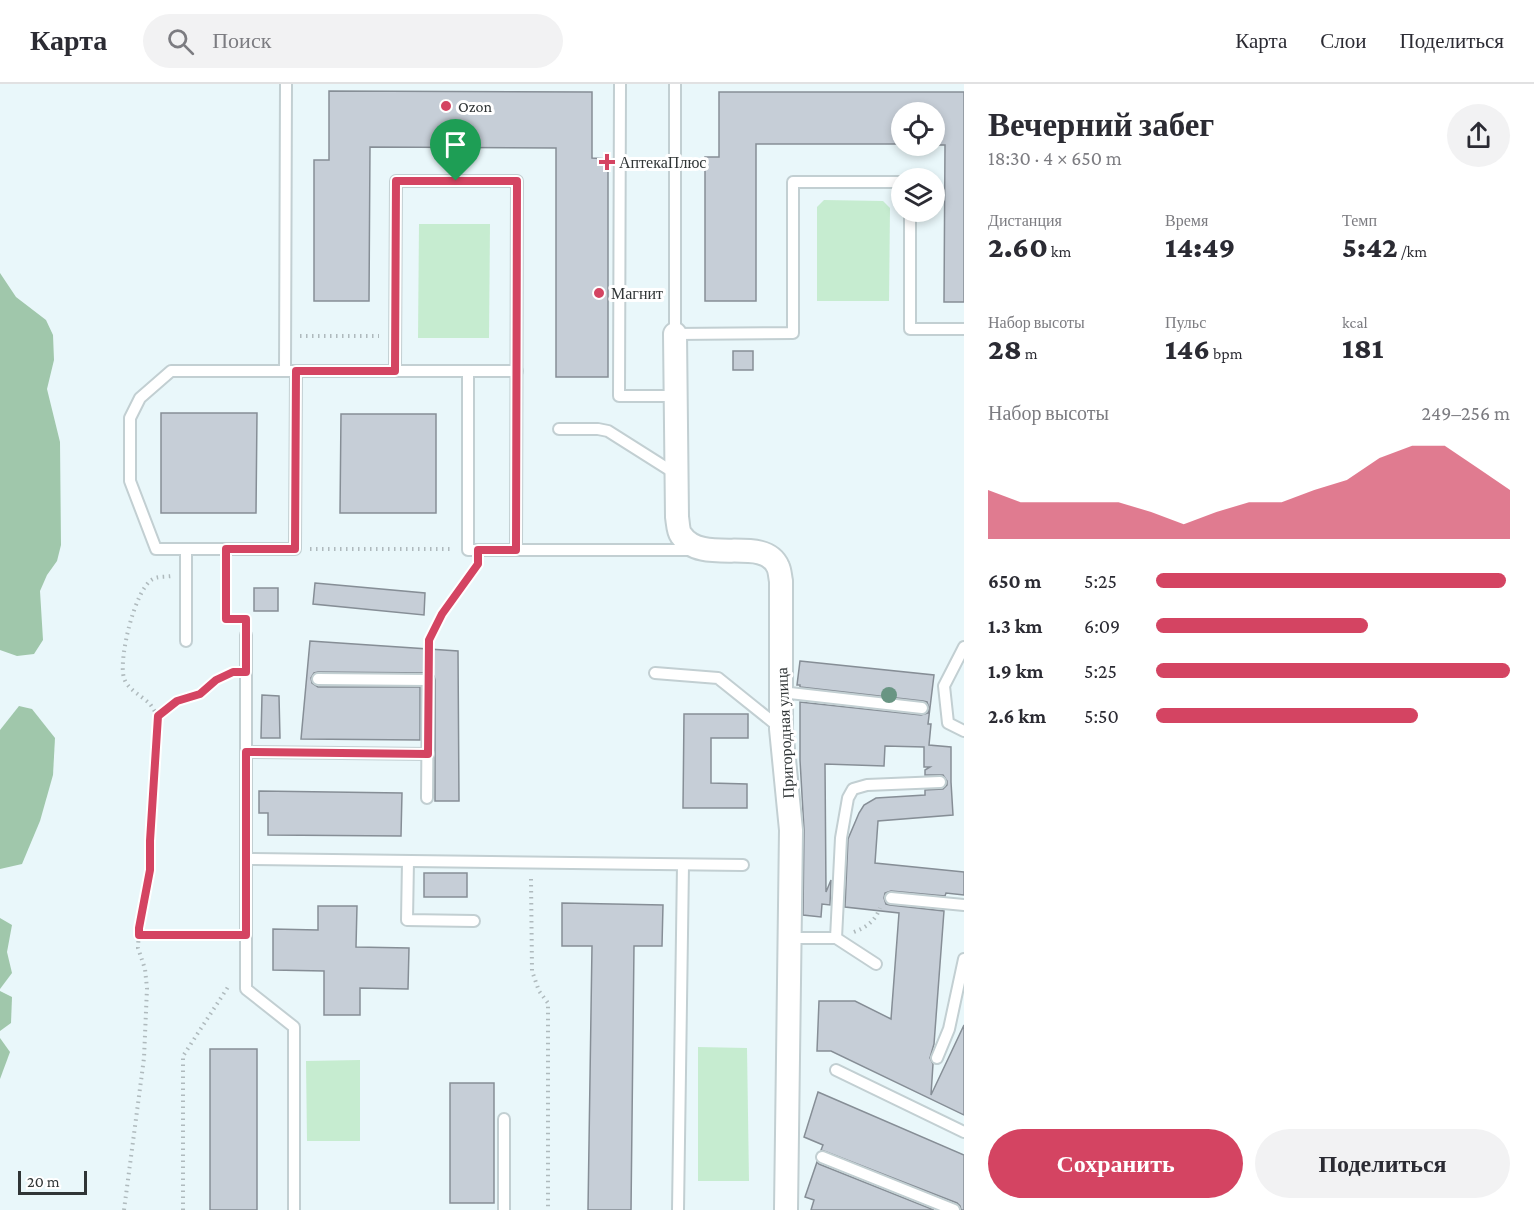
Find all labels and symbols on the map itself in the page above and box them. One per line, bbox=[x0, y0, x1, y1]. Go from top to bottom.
place label: Ozon bbox=[458, 98, 492, 115]
marker: Ozon bbox=[439, 99, 453, 113]
pin bbox=[430, 119, 481, 181]
place label: АптекаПлюс bbox=[619, 154, 706, 171]
marker: АптекаПлюс bbox=[600, 155, 614, 169]
place label: Магнит bbox=[611, 285, 663, 302]
marker: Магнит bbox=[592, 286, 606, 300]
street label: Пригородная улица bbox=[773, 667, 798, 799]
scale bar bbox=[18, 1168, 87, 1196]

